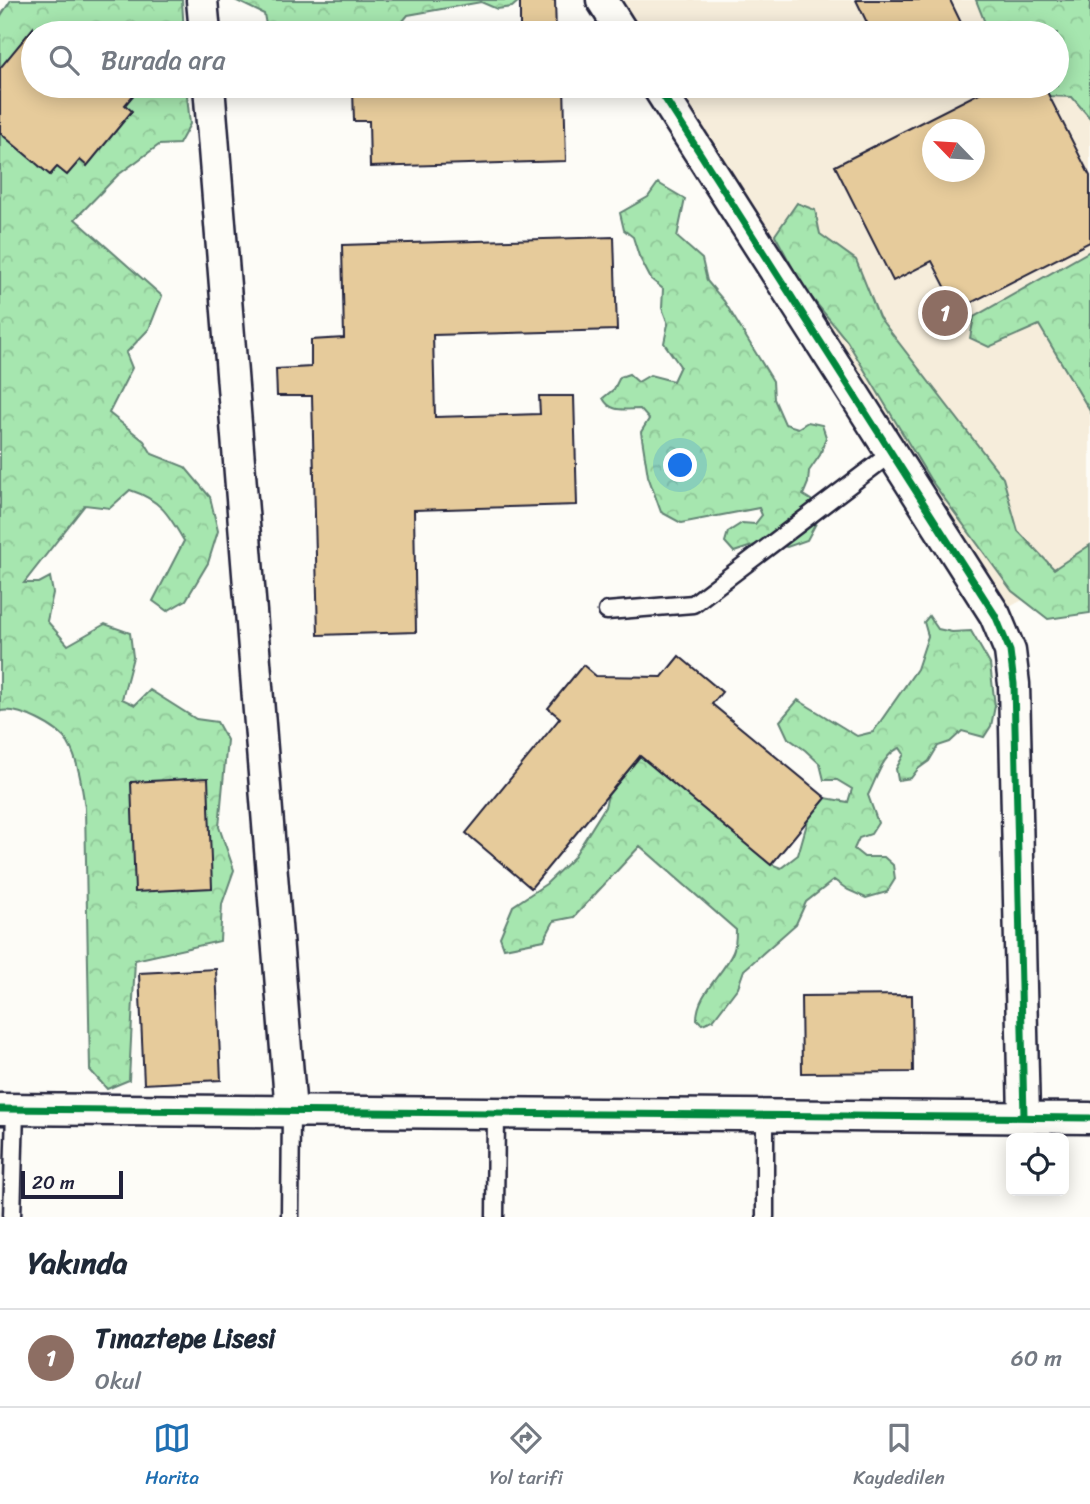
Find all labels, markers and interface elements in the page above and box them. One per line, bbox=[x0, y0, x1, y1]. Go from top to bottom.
search box bbox=[21, 21, 1069, 98]
text: Burada ara bbox=[101, 37, 225, 83]
icon: search bbox=[45, 41, 83, 79]
north arrow bbox=[922, 119, 985, 182]
pin: 1 bbox=[922, 287, 968, 339]
your location bbox=[663, 448, 697, 482]
map controls bbox=[1006, 1133, 1069, 1196]
button: locate bbox=[1006, 1133, 1069, 1196]
text: 20 m bbox=[32, 1166, 75, 1199]
scale bar bbox=[21, 1168, 122, 1200]
text: Yakında bbox=[28, 1236, 128, 1290]
text: Tınaztepe Lisesi bbox=[95, 1315, 275, 1361]
text: 1 bbox=[46, 1338, 56, 1379]
text: 60 m bbox=[1011, 1338, 1062, 1379]
text: Okul bbox=[95, 1361, 141, 1402]
tab: Harita bbox=[145, 1419, 199, 1494]
tab: Yol tarifi bbox=[490, 1419, 563, 1494]
tab: Kaydedilen bbox=[853, 1419, 945, 1494]

